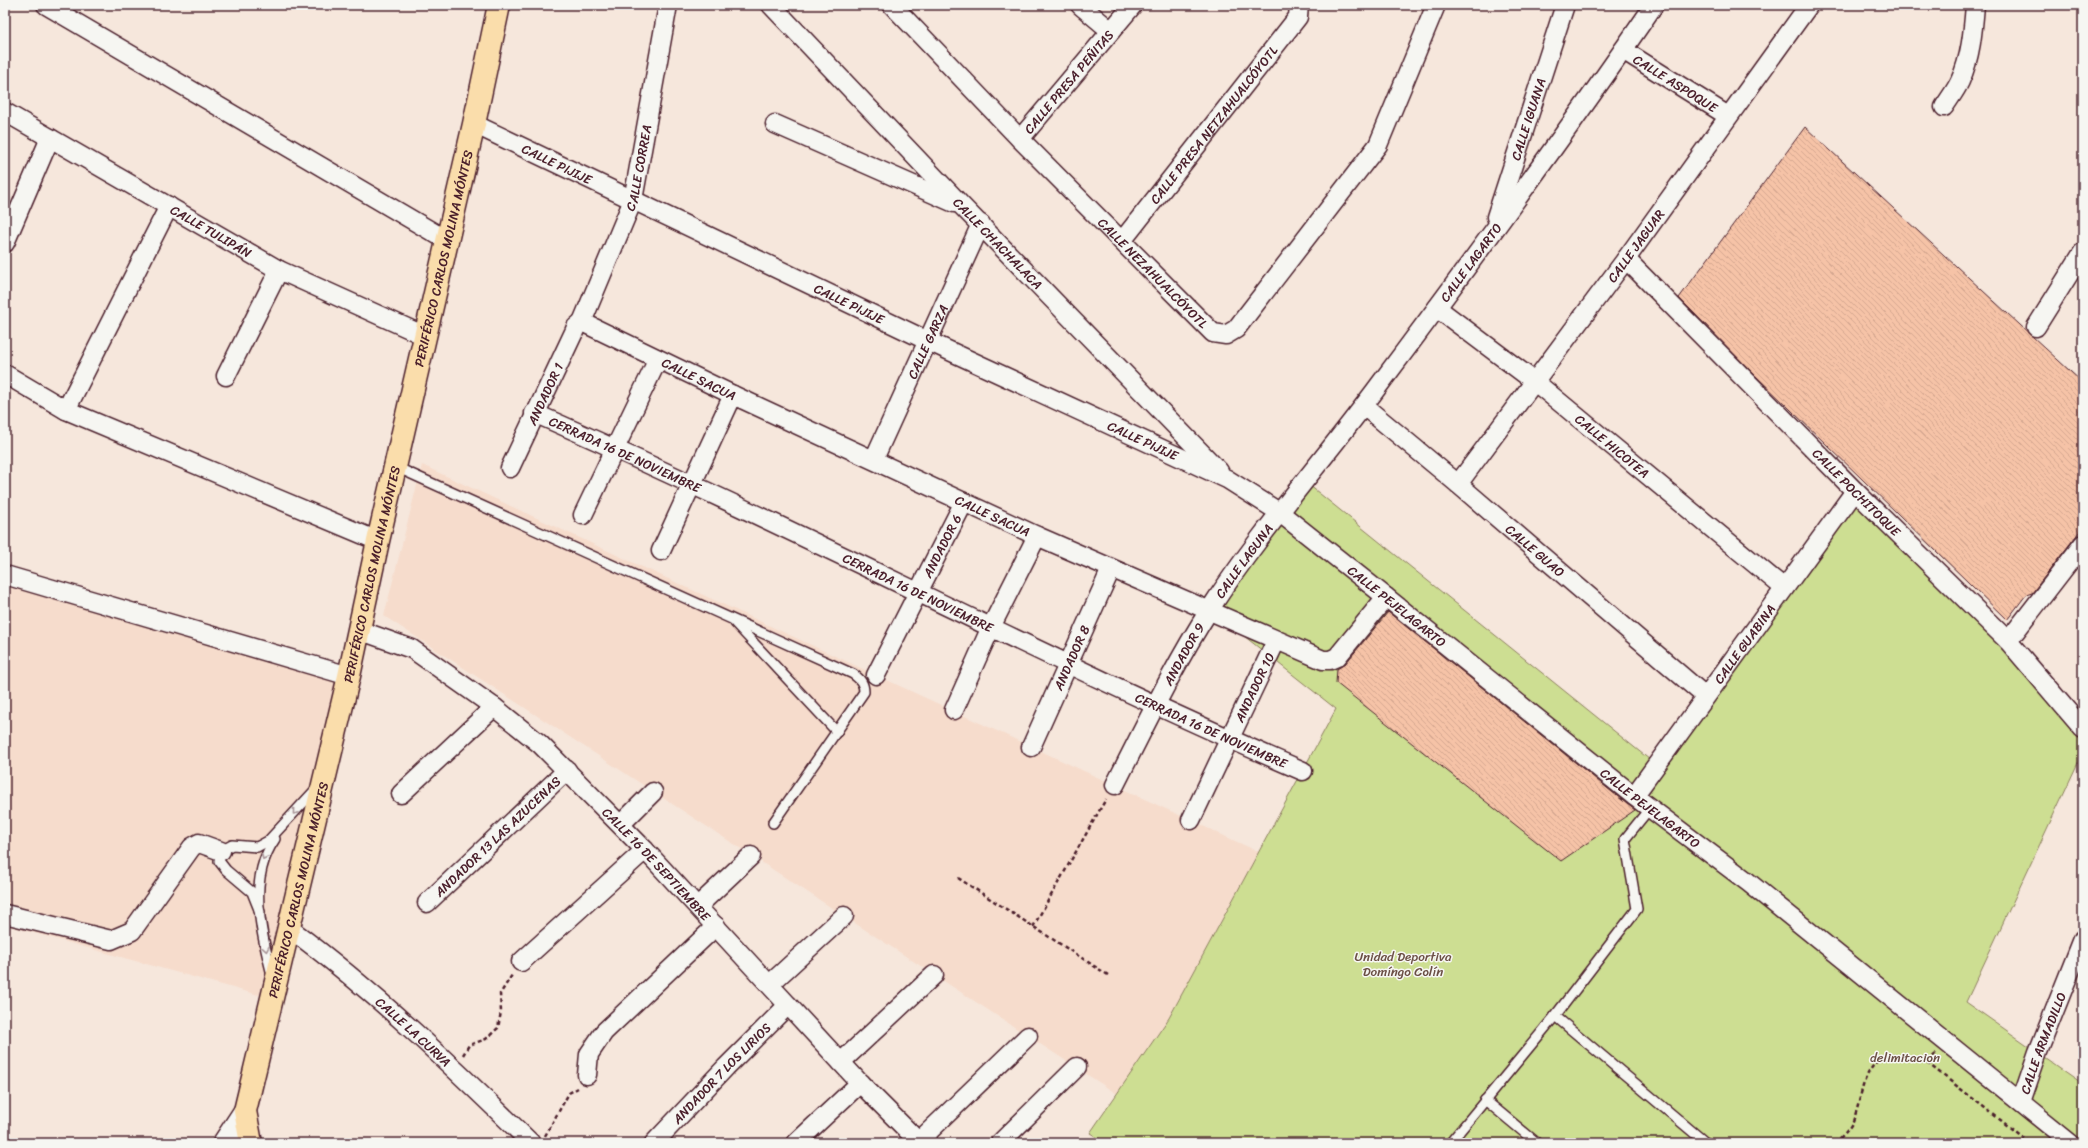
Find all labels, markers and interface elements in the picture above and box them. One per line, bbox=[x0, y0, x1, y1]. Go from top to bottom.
street label: CALLE PRESA PEÑITAS bbox=[1018, 24, 1119, 139]
street label: CALLE PRESA NETZAHUALCÓYOTL bbox=[1144, 40, 1283, 209]
street label: CALLE ASPOQUE bbox=[1629, 48, 1723, 119]
street label: CALLE IGUANA bbox=[1504, 75, 1552, 163]
street label: CALLE CORREA bbox=[618, 123, 658, 214]
street label: CALLE PIJIJE bbox=[518, 137, 597, 191]
street label: PERIFÉRICO CARLOS MOLINA MÓNTES bbox=[407, 148, 479, 369]
street label: CALLE CHACHALACA bbox=[948, 192, 1048, 295]
street label: CALLE TULIPÁN bbox=[166, 198, 256, 264]
street label: CALLE JAGUAR bbox=[1601, 204, 1670, 287]
street label: CALLE NEZAHUALCÓYOTL bbox=[1092, 212, 1214, 334]
street label: CALLE LAGARTO bbox=[1434, 218, 1508, 307]
street label: CALLE PIJIJE bbox=[810, 277, 889, 330]
street label: CALLE GARZA bbox=[900, 301, 954, 383]
street label: CALLE SACUA bbox=[658, 351, 740, 406]
street label: ANDADOR 1 bbox=[520, 358, 570, 430]
street label: CALLE HICOTEA bbox=[1570, 408, 1655, 484]
street label: CERRADA 16 DE NOVIEMBRE bbox=[545, 410, 706, 499]
street label: CALLE PIJIJE bbox=[1104, 414, 1183, 467]
street label: CALLE POCHITOQUE bbox=[1807, 442, 1907, 542]
street label: PERIFÉRICO CARLOS MOLINA MÓNTES bbox=[336, 463, 406, 685]
street label: CALLE SACUA bbox=[951, 488, 1034, 543]
street label: ANDADOR 6 bbox=[915, 510, 968, 582]
street label: CALLE LAGUNA bbox=[1209, 518, 1279, 603]
street label: CALLE GUAO bbox=[1500, 518, 1570, 583]
street label: CERRADA 16 DE NOVIEMBRE bbox=[839, 546, 998, 639]
street label: CALLE PEJELAGARTO bbox=[1342, 559, 1452, 653]
street label: CALLE GUABINA bbox=[1707, 599, 1781, 689]
street label: ANDADOR 9 bbox=[1156, 618, 1211, 690]
street label: ANDADOR 8 bbox=[1046, 621, 1096, 695]
street label: ANDADOR 10 bbox=[1227, 648, 1281, 727]
street label: CERRADA 16 DE NOVIEMBRE bbox=[1131, 686, 1292, 775]
street label: CALLE PEJELAGARTO bbox=[1595, 762, 1706, 854]
street label: ANDADOR 13 LAS AZUCENAS bbox=[428, 770, 566, 903]
street label: PERIFÉRICO CARLOS MOLINA MÓNTES bbox=[261, 779, 335, 1000]
street label: CALLE 16 DE SEPTIEMBRE bbox=[597, 801, 717, 927]
one-way arrow bbox=[293, 808, 300, 815]
one-way arrow bbox=[261, 853, 269, 861]
park label: Unidad Deportiva Domíngo Colín bbox=[1354, 945, 1452, 983]
one-way arrow bbox=[262, 946, 270, 953]
street label: CALLE ARMADILLO bbox=[2013, 988, 2072, 1097]
street label: CALLE LA CURVA bbox=[370, 991, 457, 1072]
street label: ANDADOR 7 LOS LIRIOS bbox=[666, 1017, 776, 1130]
park label: delimitacion bbox=[1870, 1046, 1940, 1069]

